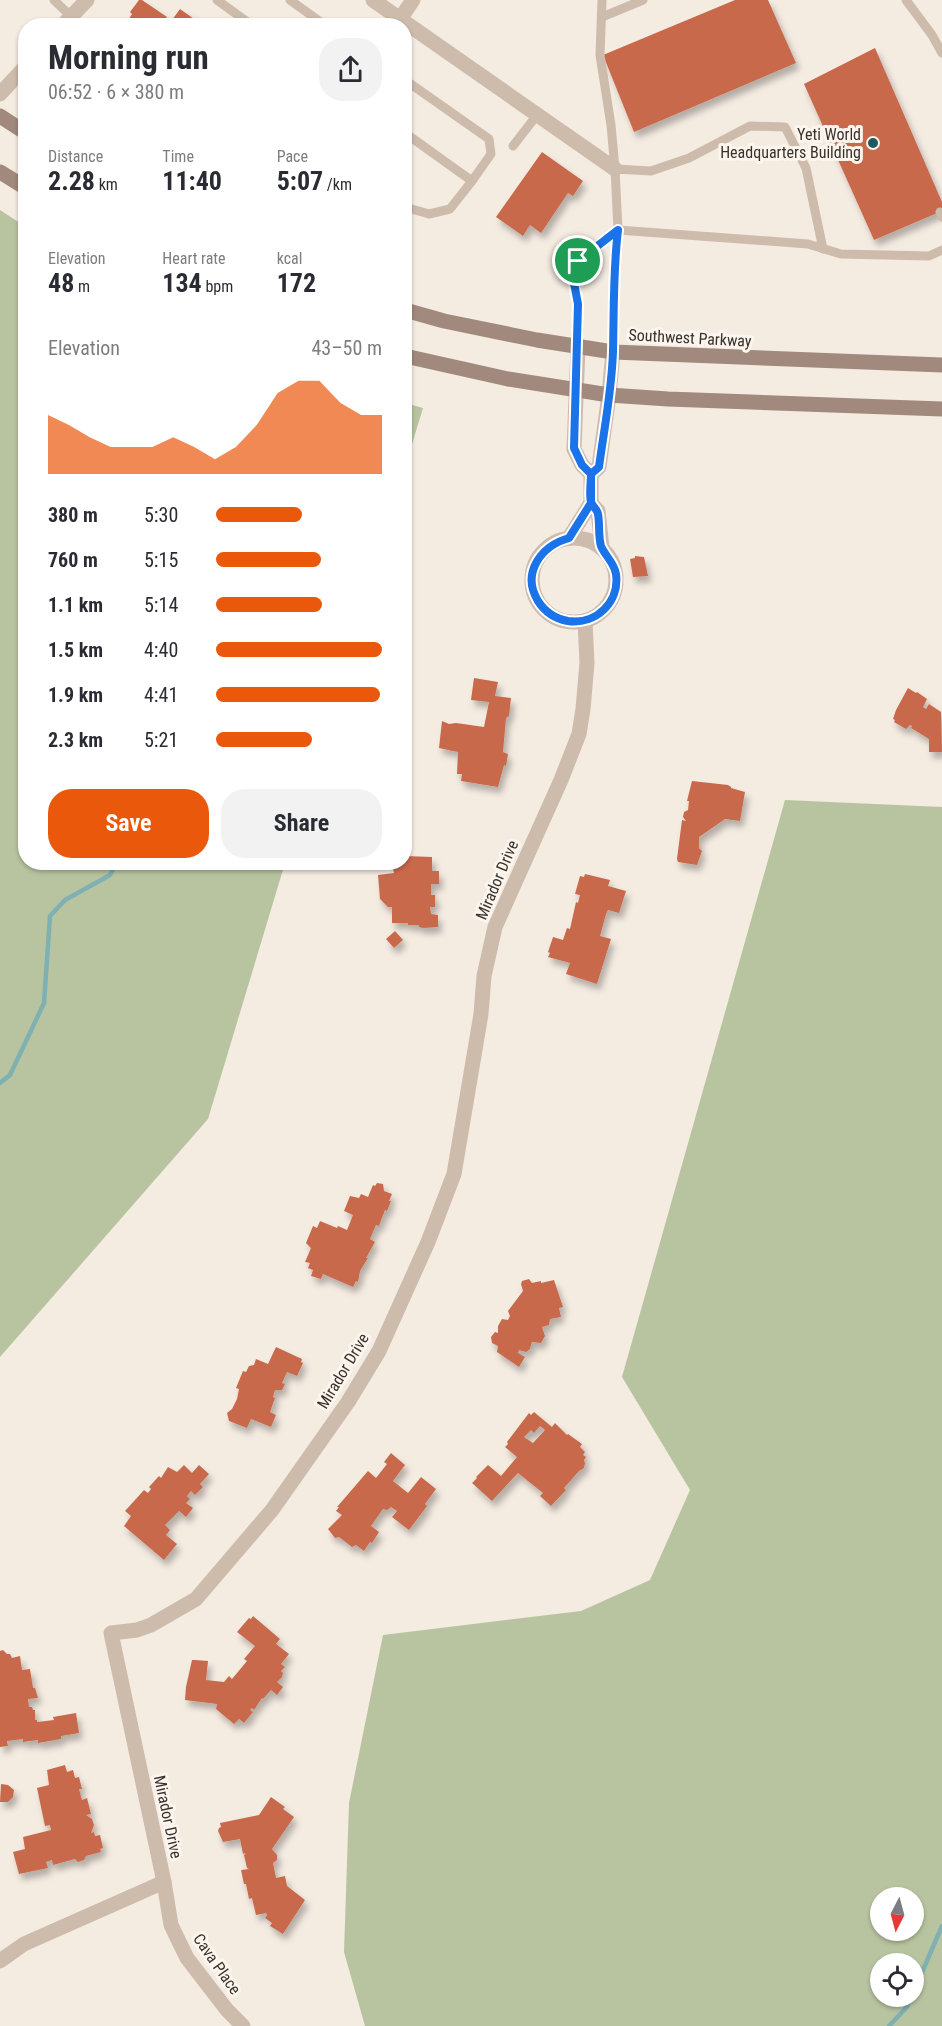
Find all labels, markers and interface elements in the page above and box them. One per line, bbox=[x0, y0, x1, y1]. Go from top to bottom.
text: Morning run bbox=[48, 38, 209, 77]
button: share bbox=[319, 38, 382, 101]
text: 06:52 · 6 × 380 m bbox=[48, 80, 184, 104]
place label: Yeti World Headquarters Building bbox=[720, 125, 861, 162]
marker: Yeti World Headquarters Building bbox=[866, 136, 880, 150]
text: Distance bbox=[48, 147, 103, 166]
text: Time bbox=[162, 147, 194, 166]
text: Pace bbox=[277, 147, 308, 166]
text: 2.28 bbox=[48, 166, 95, 196]
text: 11:40 bbox=[162, 166, 222, 196]
text: 5:07 bbox=[277, 166, 323, 196]
text: km bbox=[95, 175, 118, 194]
text: /km bbox=[323, 175, 352, 194]
pin bbox=[552, 235, 603, 286]
icon: arrive bbox=[561, 244, 594, 277]
text: Elevation bbox=[48, 249, 106, 268]
text: Heart rate bbox=[162, 249, 226, 268]
text: kcal bbox=[277, 249, 302, 268]
text: 48 bbox=[48, 268, 74, 298]
text: 134 bbox=[162, 268, 202, 298]
text: 172 bbox=[277, 268, 316, 298]
text: m bbox=[74, 277, 90, 296]
text: bpm bbox=[202, 277, 233, 296]
street label: Southwest Parkway bbox=[628, 325, 752, 351]
text: Elevation bbox=[48, 336, 120, 360]
text: 43–50 m bbox=[311, 336, 382, 360]
text: 380 m bbox=[48, 503, 98, 527]
text: 5:30 bbox=[144, 503, 178, 527]
text: 760 m bbox=[48, 548, 98, 572]
text: 5:15 bbox=[144, 548, 178, 572]
text: 1.1 km bbox=[48, 593, 103, 617]
text: 5:14 bbox=[144, 593, 178, 617]
text: 1.5 km bbox=[48, 638, 103, 662]
text: 4:40 bbox=[144, 638, 178, 662]
text: 1.9 km bbox=[48, 683, 103, 707]
text: 4:41 bbox=[144, 683, 178, 707]
text: 2.3 km bbox=[48, 728, 103, 752]
text: 5:21 bbox=[144, 728, 178, 752]
button: Save bbox=[48, 789, 209, 858]
button: Share bbox=[221, 789, 382, 858]
street label: Mirador Drive bbox=[472, 837, 522, 923]
street label: Mirador Drive bbox=[313, 1330, 373, 1412]
street label: Mirador Drive bbox=[150, 1774, 186, 1860]
north arrow bbox=[870, 1887, 924, 1941]
map controls bbox=[870, 1887, 924, 2007]
street label: Cava Place bbox=[189, 1930, 245, 1998]
button: locate bbox=[870, 1953, 924, 2007]

